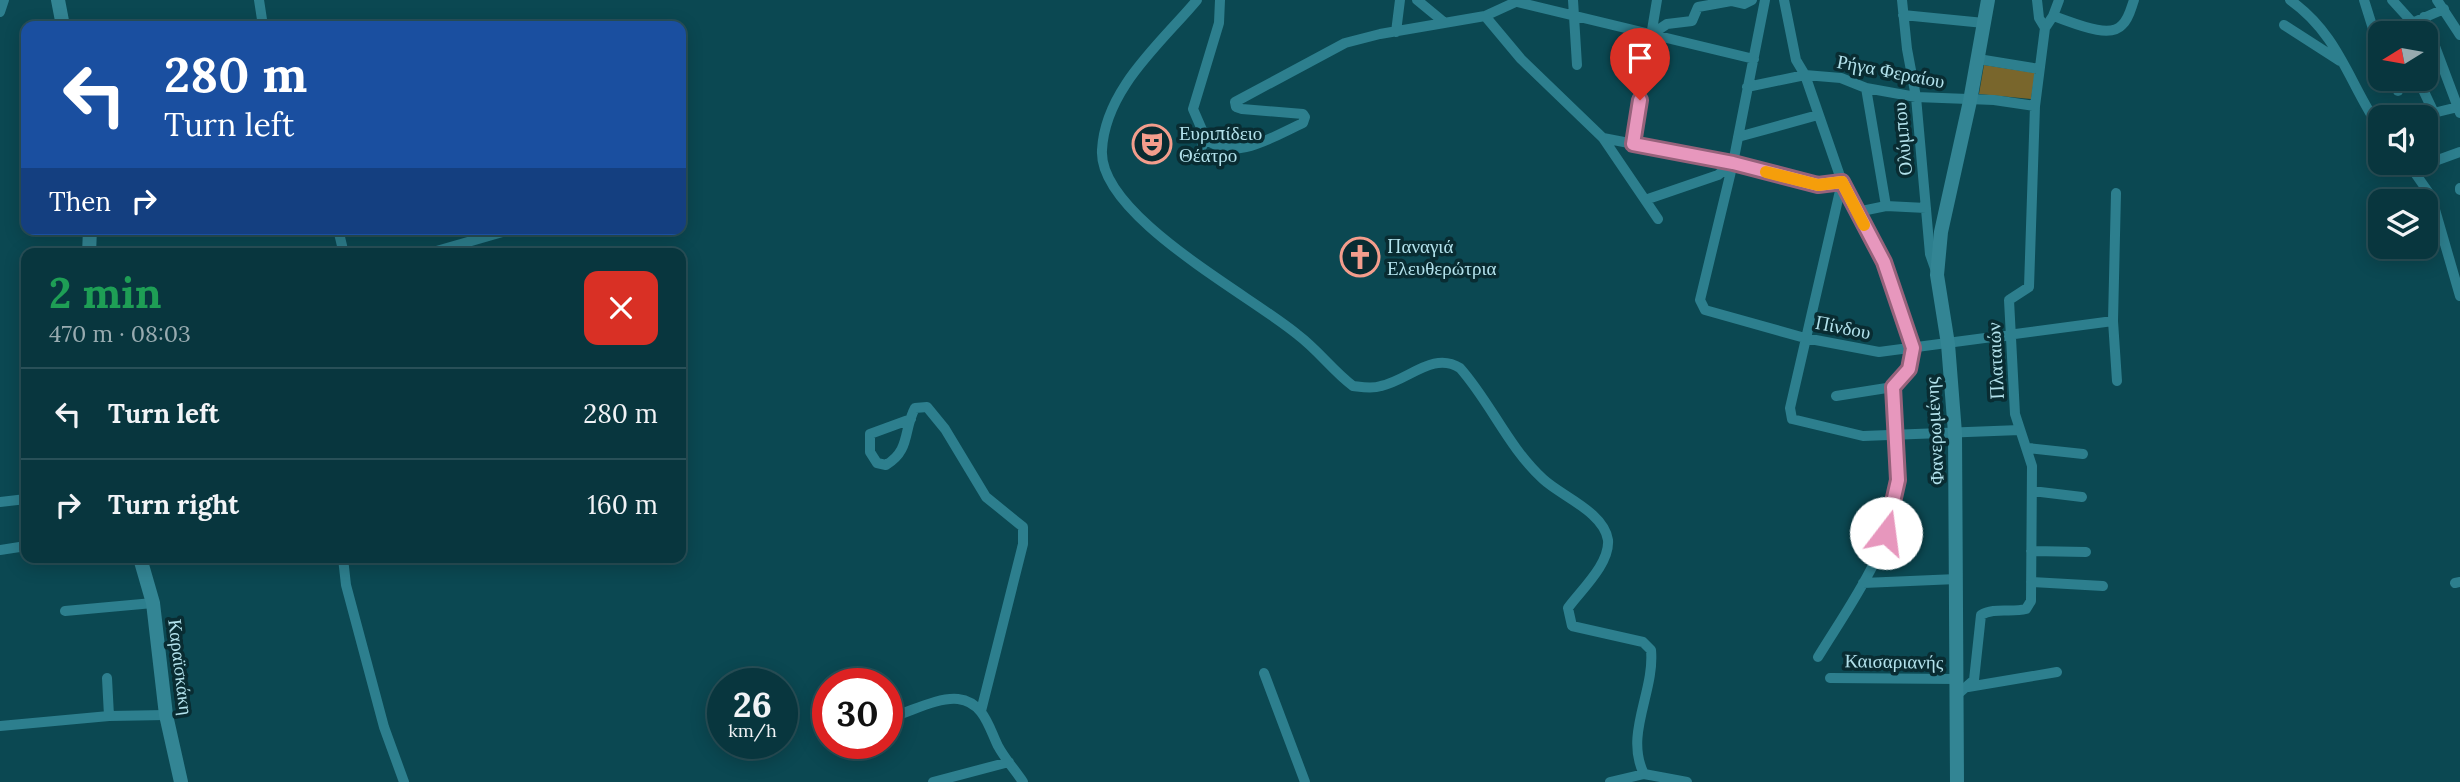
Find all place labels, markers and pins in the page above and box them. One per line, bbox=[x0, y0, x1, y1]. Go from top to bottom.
pin bbox=[1610, 28, 1670, 100]
place label: Ευριπίδειο Θέατρο bbox=[1179, 121, 1262, 167]
theatre icon: Ευριπίδειο Θέατρο bbox=[1131, 123, 1173, 165]
place label: Παναγιά Ελευθερώτρια bbox=[1387, 234, 1496, 280]
church icon: Παναγιά Ελευθερώτρια bbox=[1339, 236, 1381, 278]

